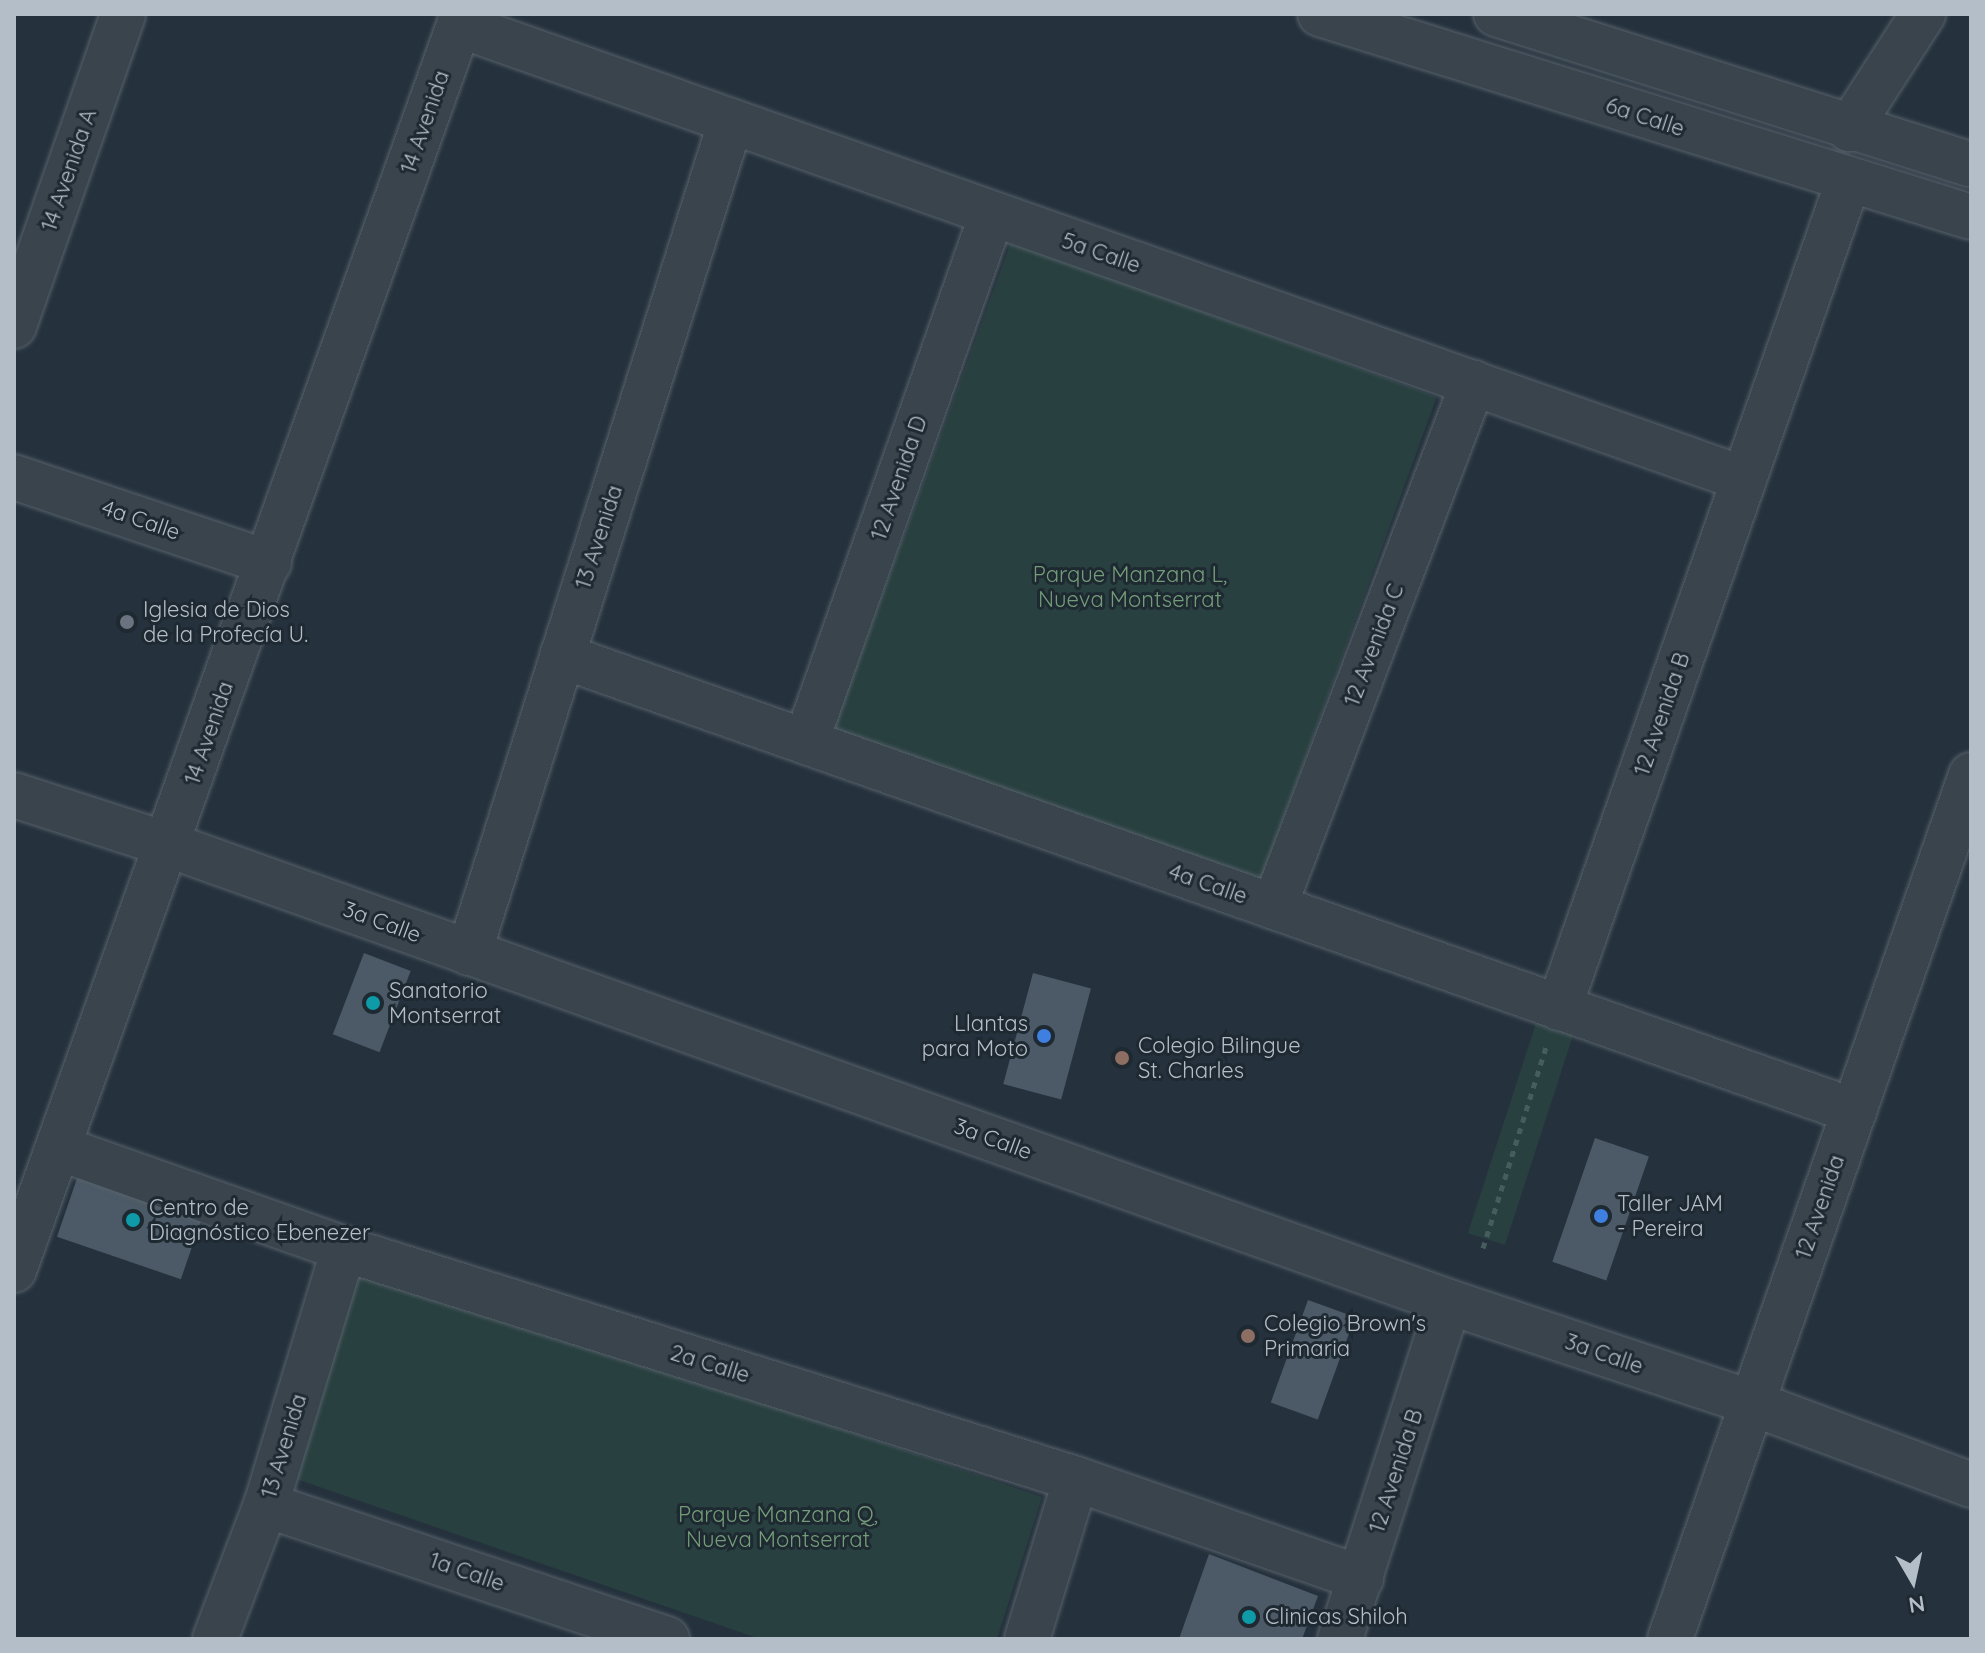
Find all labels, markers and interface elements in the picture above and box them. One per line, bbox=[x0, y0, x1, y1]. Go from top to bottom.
street label: 14 Avenida bbox=[395, 67, 455, 177]
street label: 6a Calle bbox=[1602, 92, 1688, 142]
street label: 14 Avenida A bbox=[36, 106, 102, 234]
street label: 5a Calle bbox=[1058, 227, 1144, 279]
street label: 12 Avenida D bbox=[865, 412, 933, 544]
street label: 13 Avenida bbox=[570, 482, 628, 592]
street label: 4a Calle bbox=[98, 494, 184, 546]
park label: Parque Manzana L, Nueva Montserrat bbox=[1033, 561, 1227, 612]
street label: 12 Avenida C bbox=[1339, 580, 1409, 710]
place label: Iglesia de Dios de la Profecía U. bbox=[143, 596, 308, 648]
marker: Iglesia de Dios de la Profecía U. bbox=[118, 613, 136, 631]
street label: 12 Avenida B bbox=[1629, 649, 1695, 779]
street label: 14 Avenida bbox=[179, 678, 239, 788]
street label: 4a Calle bbox=[1165, 858, 1251, 910]
street label: 3a Calle bbox=[339, 896, 425, 948]
place label: Sanatorio Montserrat bbox=[389, 977, 501, 1028]
marker: Sanatorio Montserrat bbox=[364, 994, 382, 1012]
place label: Llantas para Moto bbox=[922, 1010, 1028, 1062]
marker: Llantas para Moto bbox=[1035, 1027, 1053, 1045]
place label: Colegio Bilingue St. Charles bbox=[1138, 1032, 1301, 1084]
marker: Colegio Bilingue St. Charles bbox=[1113, 1049, 1131, 1067]
street label: 3a Calle bbox=[950, 1113, 1036, 1165]
street label: 12 Avenida bbox=[1790, 1152, 1850, 1262]
place label: Taller JAM - Pereira bbox=[1617, 1190, 1723, 1242]
place label: Centro de Diagnóstico Ebenezer bbox=[149, 1194, 370, 1246]
marker: Taller JAM - Pereira bbox=[1592, 1207, 1610, 1225]
marker: Centro de Diagnóstico Ebenezer bbox=[124, 1211, 142, 1229]
place label: Colegio Brown's Primaria bbox=[1264, 1310, 1426, 1362]
marker: Colegio Brown's Primaria bbox=[1239, 1327, 1257, 1345]
street label: 3a Calle bbox=[1561, 1328, 1647, 1380]
street label: 2a Calle bbox=[667, 1339, 753, 1389]
street label: 13 Avenida bbox=[256, 1391, 312, 1501]
street label: 12 Avenida B bbox=[1364, 1406, 1428, 1536]
park label: Parque Manzana Q, Nueva Montserrat bbox=[678, 1501, 878, 1552]
north arrow bbox=[1873, 1541, 1953, 1621]
street label: 1a Calle bbox=[426, 1547, 508, 1597]
text: N bbox=[1907, 1590, 1927, 1620]
place label: Clinicas Shiloh bbox=[1265, 1604, 1408, 1630]
marker: Clinicas Shiloh bbox=[1240, 1608, 1258, 1626]

